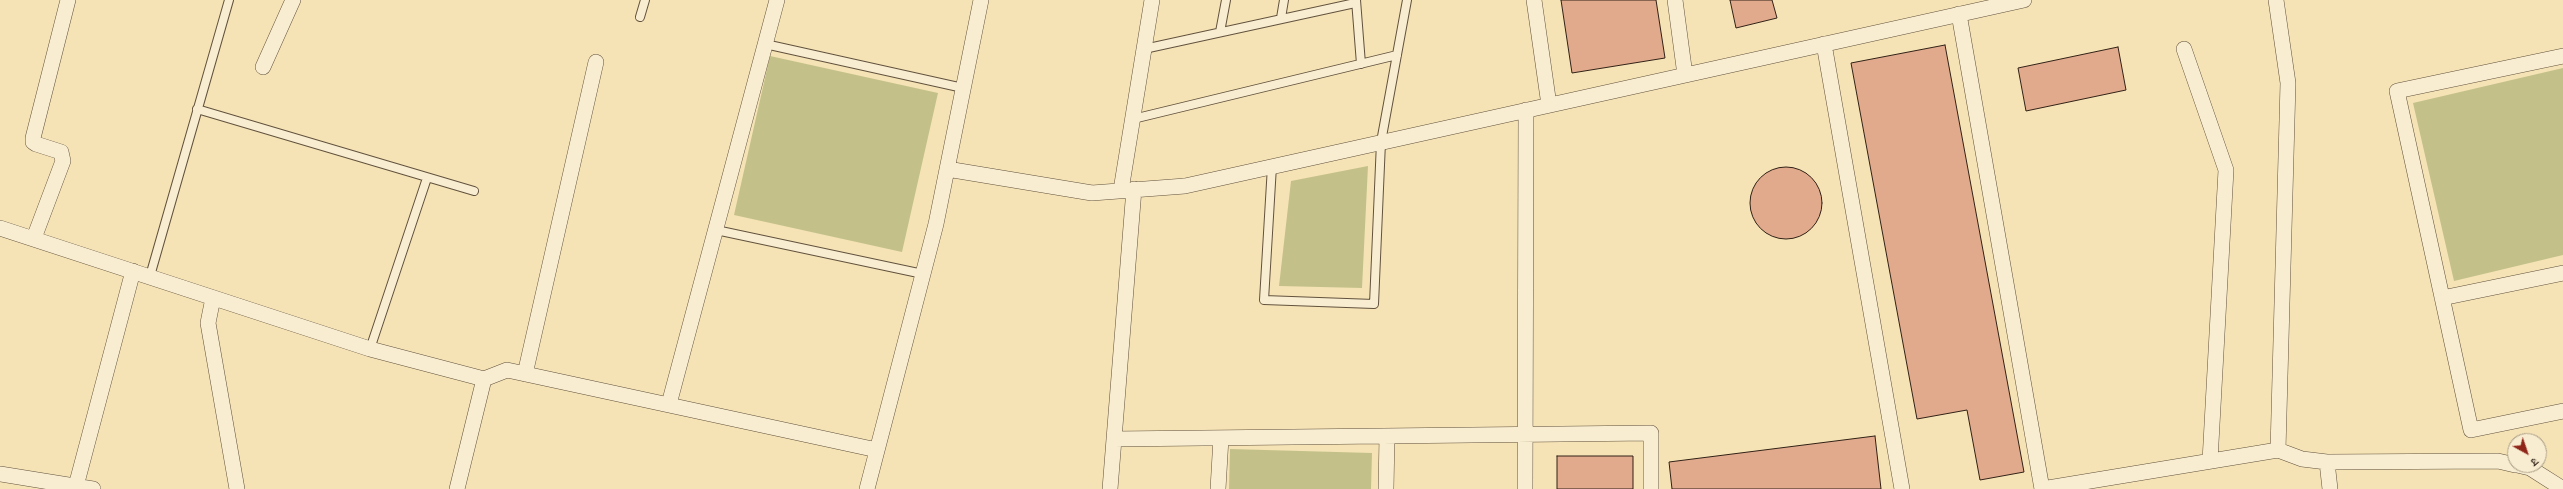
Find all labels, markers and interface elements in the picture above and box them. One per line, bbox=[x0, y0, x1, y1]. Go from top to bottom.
north arrow bbox=[2507, 433, 2547, 473]
text: उ bbox=[2528, 455, 2541, 469]

